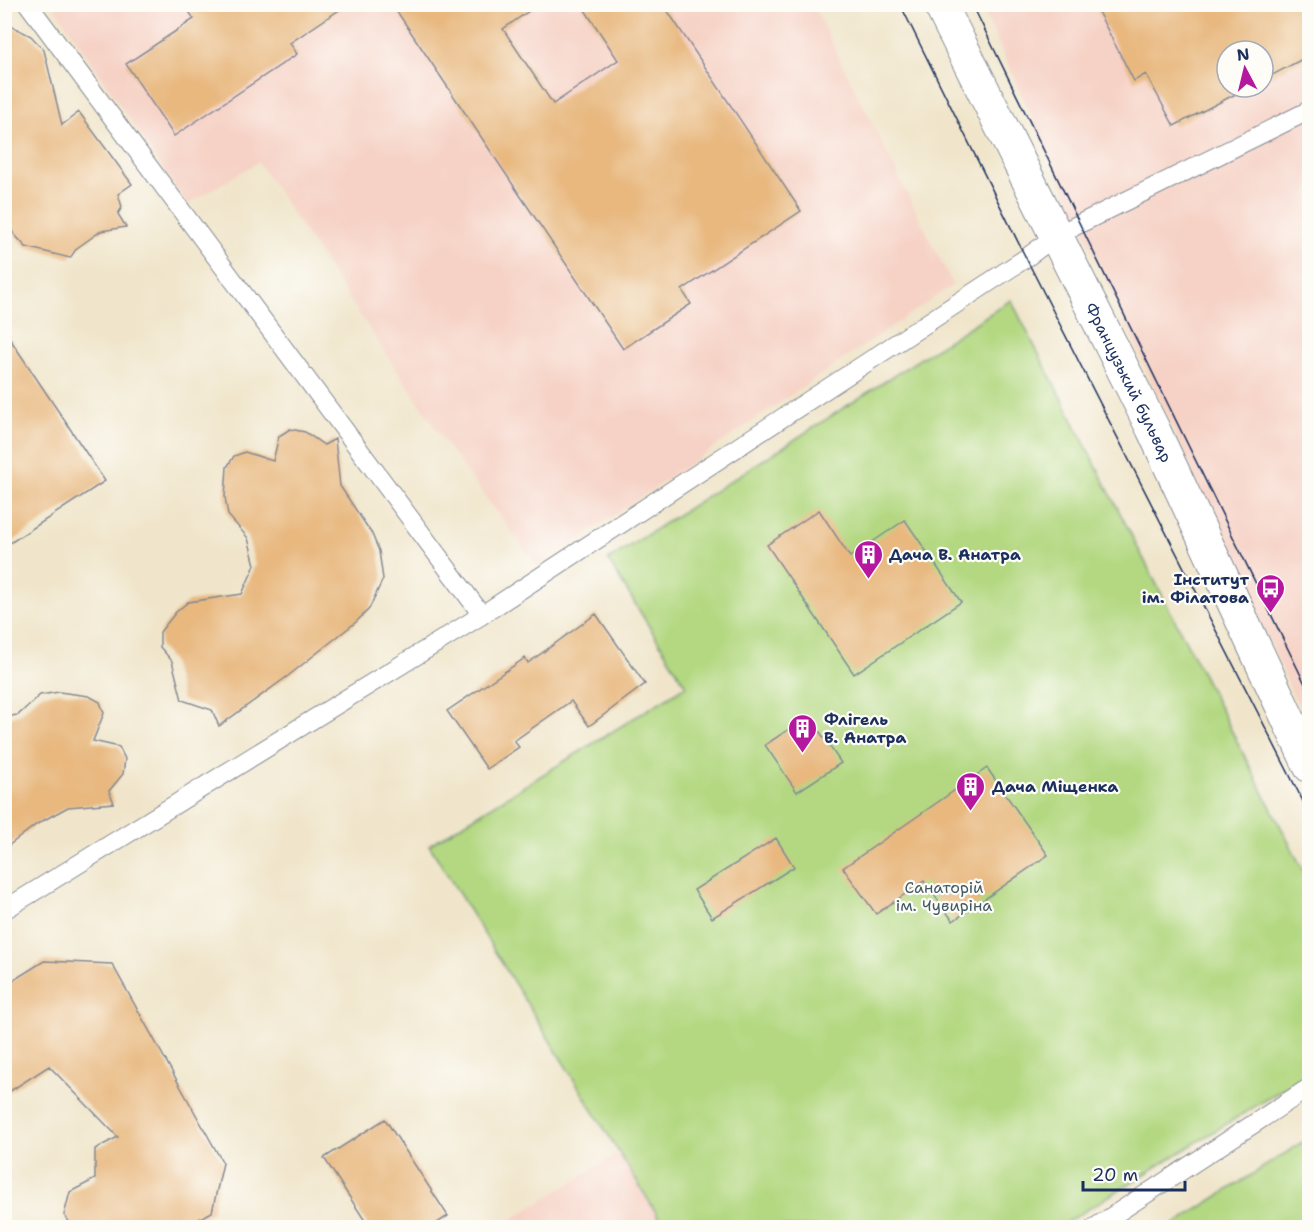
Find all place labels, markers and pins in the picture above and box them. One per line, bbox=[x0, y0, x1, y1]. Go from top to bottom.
building icon: Дача В. Анатра bbox=[852, 538, 884, 580]
place label: Дача В. Анатра bbox=[889, 544, 1021, 565]
place label: Інститут ім. Філатова bbox=[1142, 569, 1249, 608]
bus stop icon: Інститут ім. Філатова bbox=[1254, 572, 1286, 614]
place label: Флігель В. Анатра bbox=[824, 709, 907, 748]
building icon: Флігель В. Анатра bbox=[787, 712, 819, 754]
building icon: Дача Міщенка bbox=[955, 770, 987, 812]
place label: Дача Міщенка bbox=[992, 776, 1119, 797]

